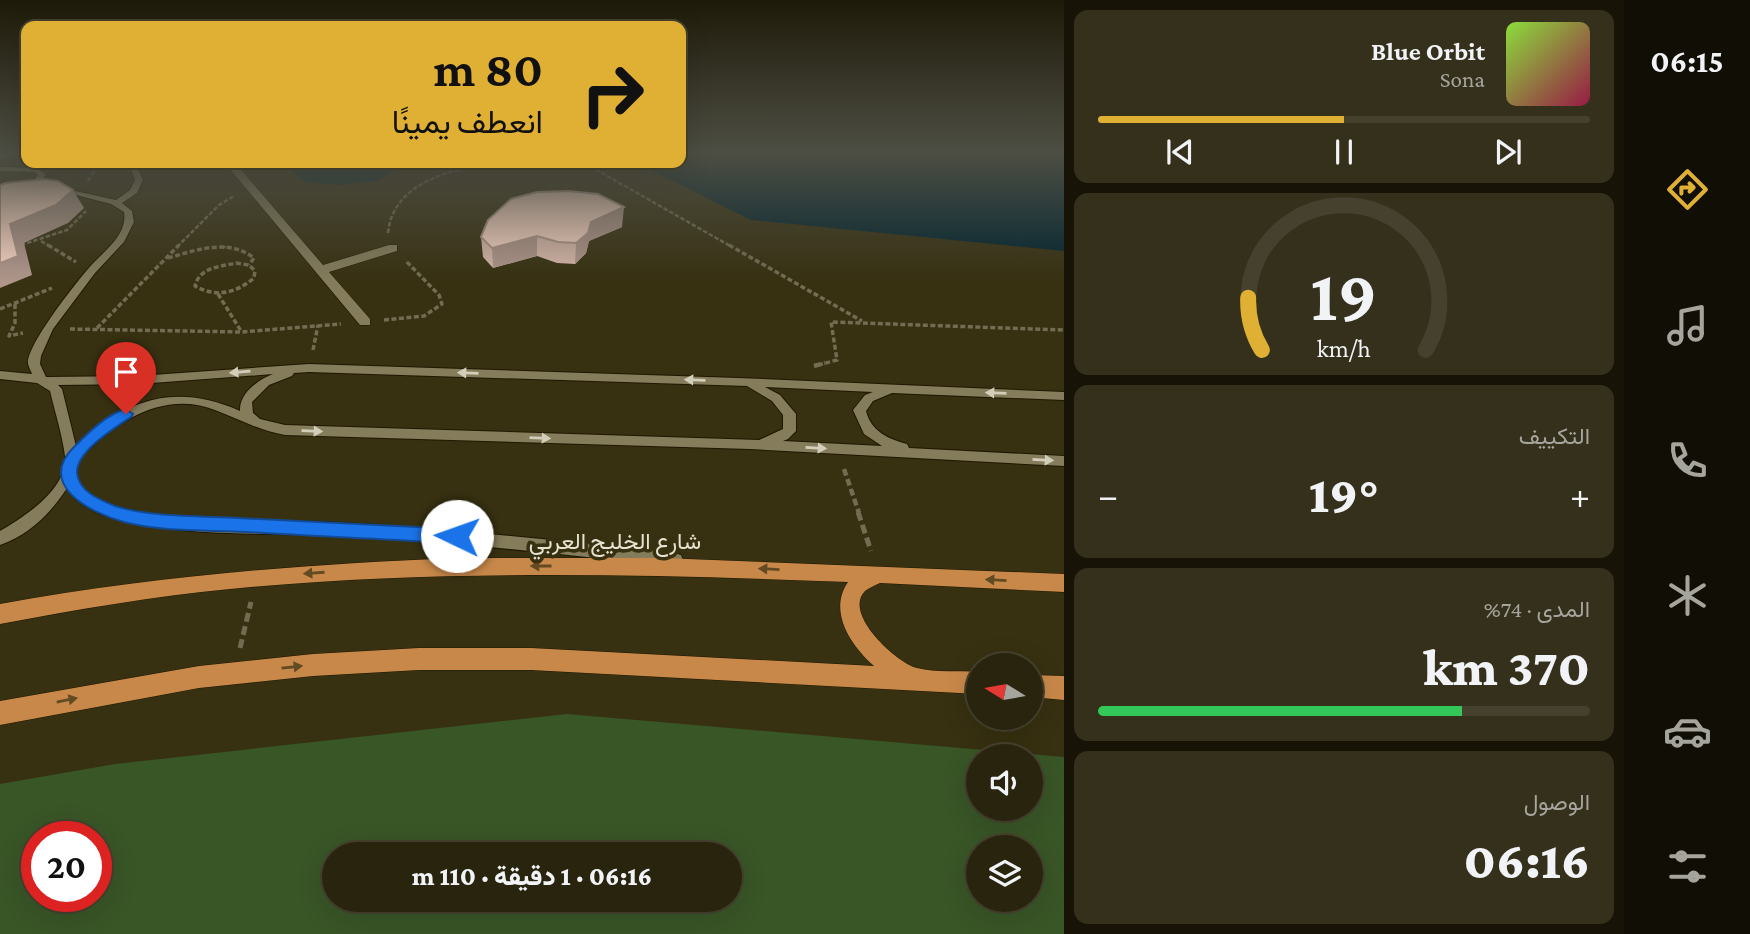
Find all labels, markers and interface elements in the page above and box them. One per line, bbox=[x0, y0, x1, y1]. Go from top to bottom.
text: Blue Orbit bbox=[1371, 37, 1485, 66]
text: 80 m bbox=[434, 42, 543, 97]
text: 06:15 bbox=[1650, 43, 1724, 79]
icon: right bbox=[567, 49, 658, 140]
text: Sona bbox=[1440, 66, 1485, 92]
text: انعطف يمينًا bbox=[392, 104, 543, 140]
icon: previous bbox=[1161, 133, 1199, 171]
icon: pause bbox=[1325, 133, 1363, 171]
icon: next bbox=[1489, 133, 1527, 171]
icon: directions bbox=[1663, 165, 1712, 214]
text: 19 bbox=[1311, 255, 1377, 336]
icon: music bbox=[1663, 301, 1712, 350]
text: km/h bbox=[1317, 335, 1371, 362]
pin bbox=[96, 342, 156, 414]
icon: arrive bbox=[107, 353, 145, 391]
one-way arrow bbox=[229, 367, 251, 378]
one-way arrow bbox=[456, 367, 478, 378]
one-way arrow bbox=[684, 375, 706, 386]
one-way arrow bbox=[985, 388, 1007, 399]
text: التكييف bbox=[1519, 423, 1590, 449]
one-way arrow bbox=[301, 425, 323, 437]
one-way arrow bbox=[529, 432, 551, 443]
icon: phone bbox=[1663, 436, 1712, 485]
one-way arrow bbox=[805, 442, 827, 453]
one-way arrow bbox=[1032, 454, 1054, 465]
text: 19° bbox=[1309, 465, 1379, 523]
text: − bbox=[1098, 474, 1118, 516]
text: + bbox=[1570, 474, 1590, 516]
position arrow bbox=[420, 499, 494, 573]
street label: شارع الخليج العربي bbox=[529, 528, 701, 560]
one-way arrow bbox=[530, 560, 552, 572]
one-way arrow bbox=[757, 564, 779, 575]
one-way arrow bbox=[303, 568, 325, 579]
icon: climate bbox=[1663, 571, 1712, 620]
one-way arrow bbox=[985, 574, 1007, 585]
text: المدى · 74% bbox=[1484, 596, 1590, 622]
text: 370 km bbox=[1423, 638, 1590, 696]
north arrow bbox=[966, 653, 1043, 730]
map controls bbox=[966, 653, 1043, 912]
one-way arrow bbox=[281, 662, 303, 673]
one-way arrow bbox=[56, 694, 78, 705]
icon: car bbox=[1663, 707, 1712, 756]
button: sound bbox=[966, 744, 1043, 821]
text: الوصول bbox=[1524, 789, 1590, 815]
speed limit sign: 20 bbox=[21, 821, 112, 912]
text: 06:16 bbox=[1464, 831, 1590, 889]
button: layers bbox=[966, 835, 1043, 912]
icon: filters bbox=[1663, 842, 1712, 891]
text: 06:16 · 1 دقيقة · 110 m bbox=[412, 862, 652, 891]

